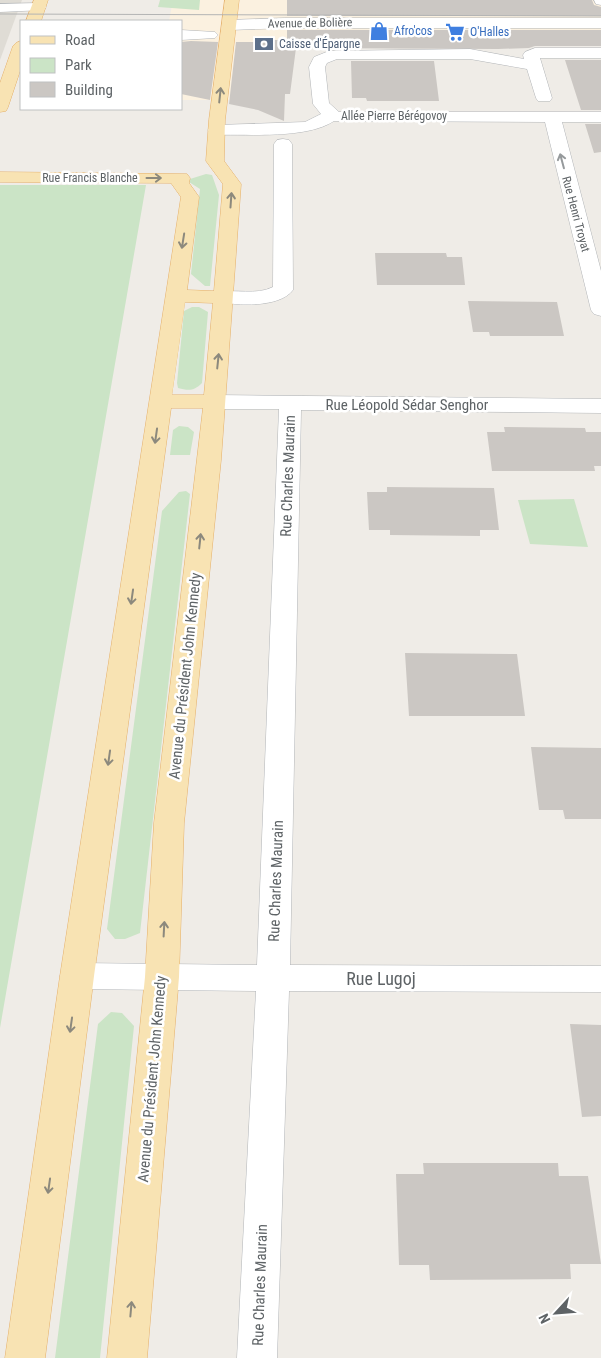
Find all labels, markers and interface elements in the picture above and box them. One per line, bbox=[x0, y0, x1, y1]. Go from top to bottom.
street label: Avenue de Bolière bbox=[268, 15, 353, 31]
legend bbox=[20, 20, 182, 110]
shop icon: Afro'cos bbox=[368, 20, 390, 42]
supermarket icon: O'Halles bbox=[444, 21, 466, 43]
place label: Afro'cos bbox=[394, 24, 432, 38]
place label: O'Halles bbox=[470, 25, 509, 39]
text: Road bbox=[65, 31, 95, 49]
bank icon: Caisse d'Épargne bbox=[253, 33, 275, 55]
place label: Caisse d'Épargne bbox=[279, 36, 361, 51]
text: Park bbox=[65, 56, 92, 74]
text: Building bbox=[65, 81, 113, 99]
one-way arrow bbox=[215, 88, 225, 104]
street label: Allée Pierre Bérégovoy bbox=[341, 109, 447, 123]
one-way arrow bbox=[557, 153, 567, 169]
street label: Rue Francis Blanche bbox=[42, 171, 138, 185]
one-way arrow bbox=[145, 173, 161, 183]
street label: Rue Henri Troyat bbox=[559, 175, 593, 254]
one-way arrow bbox=[226, 192, 236, 208]
one-way arrow bbox=[178, 232, 188, 248]
one-way arrow bbox=[213, 354, 223, 370]
street label: Rue Léopold Sédar Senghor bbox=[326, 396, 489, 414]
street label: Rue Charles Maurain bbox=[277, 415, 299, 537]
one-way arrow bbox=[150, 428, 160, 444]
one-way arrow bbox=[195, 533, 205, 549]
street label: Avenue du Président John Kennedy bbox=[165, 572, 205, 780]
one-way arrow bbox=[127, 588, 137, 604]
one-way arrow bbox=[104, 749, 114, 765]
street label: Rue Charles Maurain bbox=[265, 820, 287, 942]
one-way arrow bbox=[159, 921, 169, 938]
street label: Rue Lugoj bbox=[346, 968, 416, 989]
street label: Avenue du Président John Kennedy bbox=[134, 975, 170, 1183]
one-way arrow bbox=[66, 1016, 76, 1032]
one-way arrow bbox=[43, 1177, 53, 1193]
street label: Rue Charles Maurain bbox=[249, 1224, 271, 1346]
north arrow bbox=[531, 1288, 581, 1338]
one-way arrow bbox=[126, 1302, 136, 1318]
text: N bbox=[535, 1311, 553, 1326]

